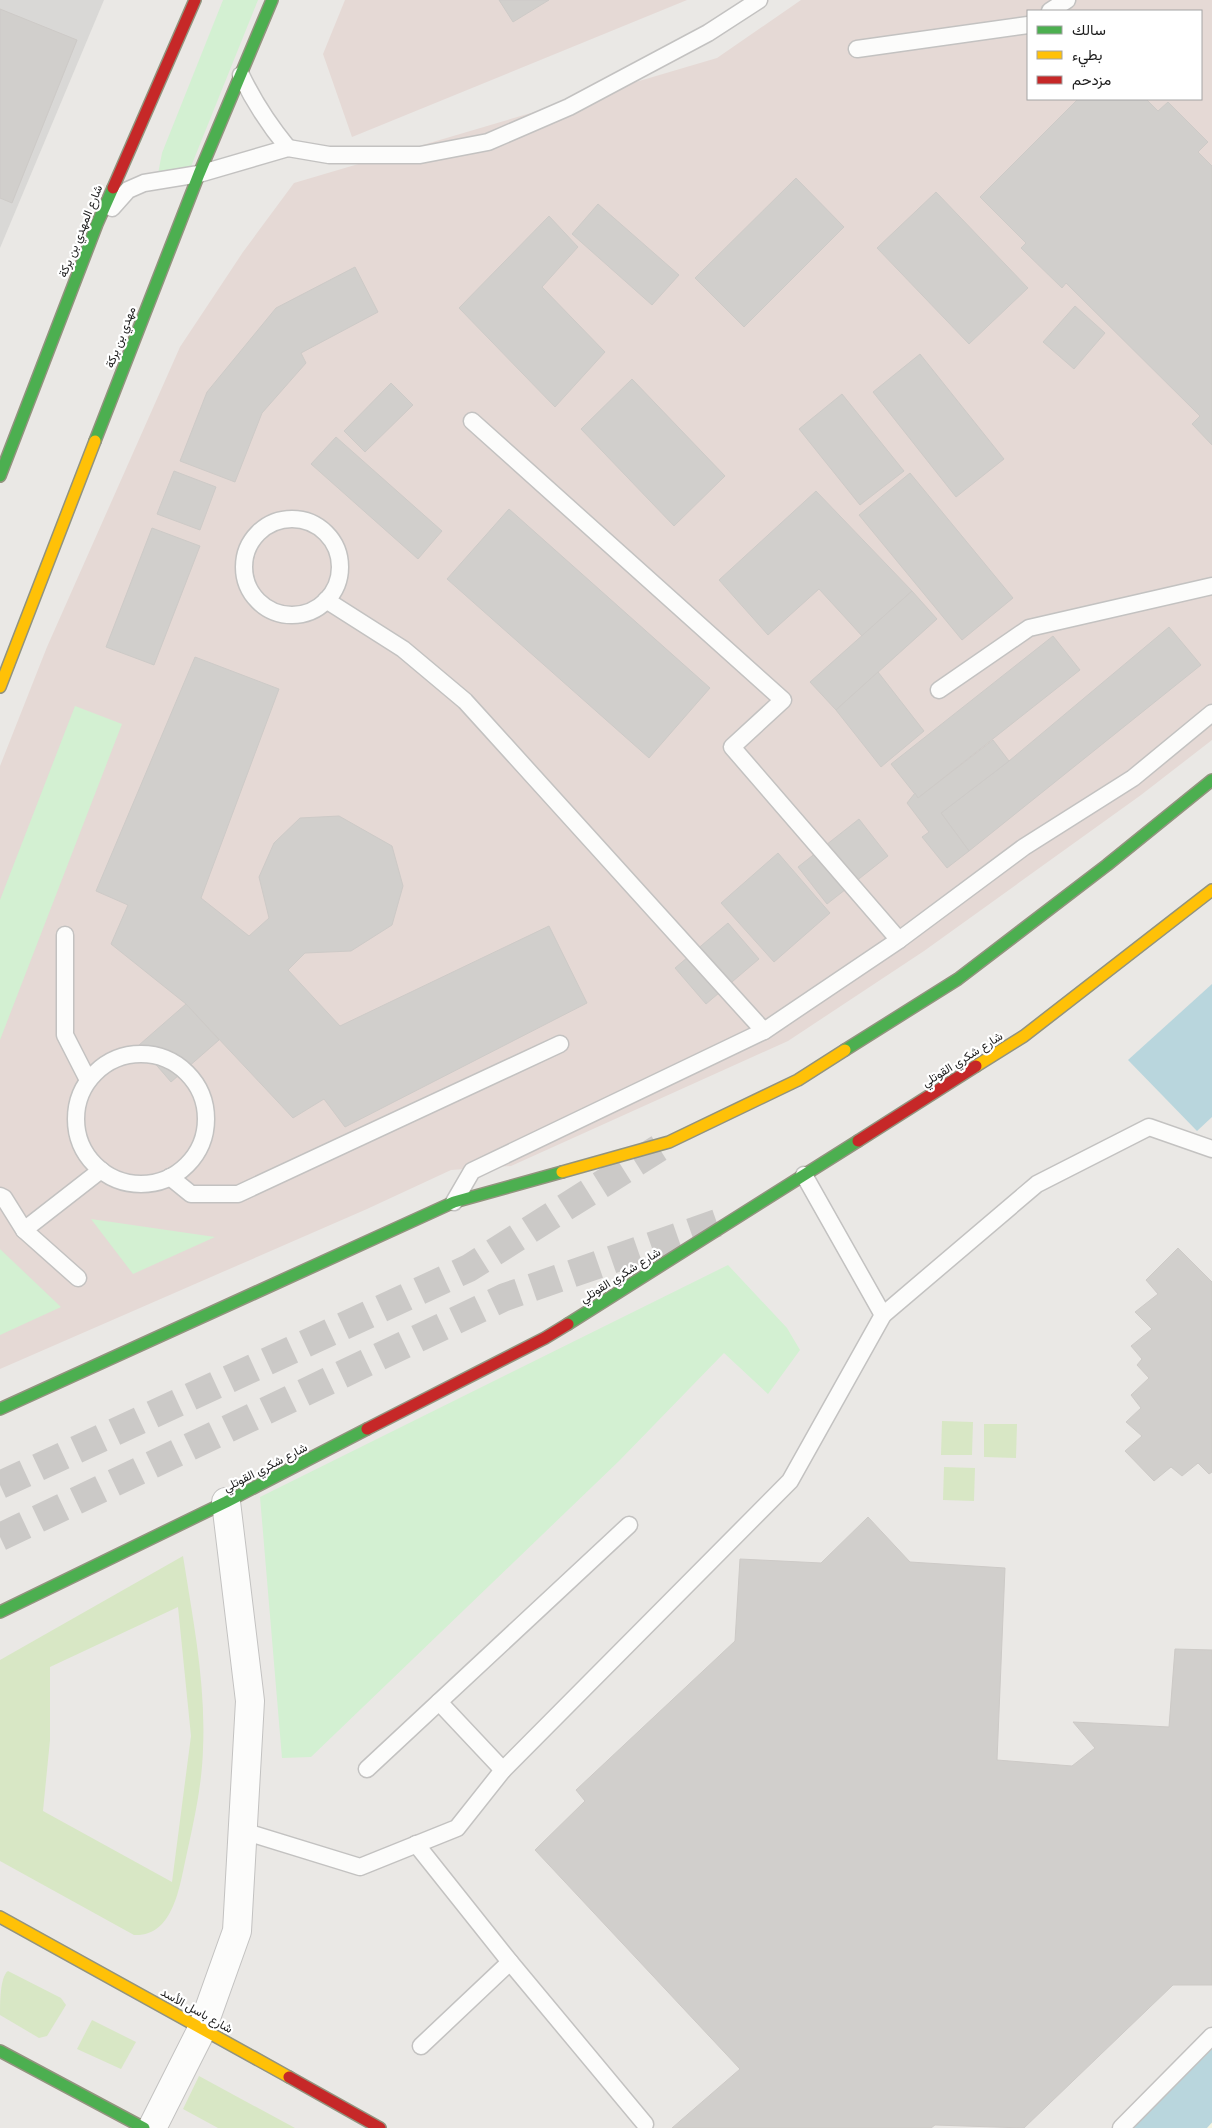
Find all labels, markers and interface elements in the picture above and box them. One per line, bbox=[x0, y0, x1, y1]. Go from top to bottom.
legend bbox=[1027, 10, 1202, 100]
text: سالك bbox=[1072, 20, 1106, 39]
text: بطيء bbox=[1072, 45, 1102, 68]
text: مزدحم bbox=[1072, 70, 1111, 90]
street label: شارع المهدي بن بركة bbox=[55, 183, 108, 281]
street label: مهدي بن بركة bbox=[101, 304, 141, 371]
street label: شارع شكري القوتلي bbox=[919, 1028, 1007, 1092]
street label: شارع شكري القوتلي bbox=[577, 1244, 665, 1308]
street label: شارع شكري القوتلي bbox=[220, 1439, 311, 1497]
street label: شارع باسل الأسد bbox=[157, 1984, 236, 2038]

